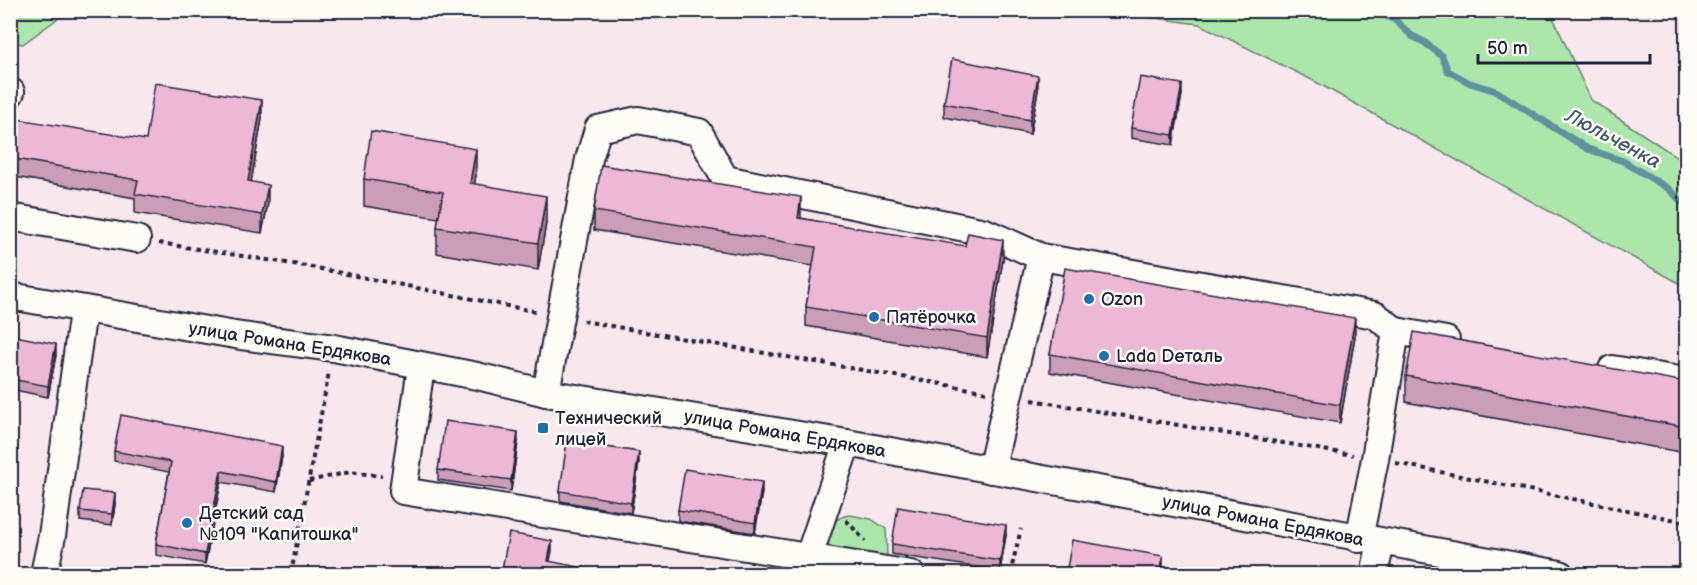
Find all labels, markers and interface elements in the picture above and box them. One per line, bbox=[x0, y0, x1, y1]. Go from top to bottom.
scale bar bbox=[1478, 27, 1650, 65]
text: 50 m bbox=[1487, 38, 1528, 59]
water label: Люльченка bbox=[1560, 103, 1665, 174]
place label: Ozon bbox=[1101, 289, 1143, 310]
marker: Ozon bbox=[1082, 292, 1096, 306]
place label: Пятёрочка bbox=[886, 307, 977, 328]
marker: Пятёрочка bbox=[867, 310, 881, 324]
street label: улица Романа Ердякова bbox=[187, 318, 393, 370]
place label: Lada Dеталь bbox=[1116, 346, 1222, 367]
marker: Lada Dеталь bbox=[1097, 349, 1111, 363]
street label: улица Романа Ердякова bbox=[682, 406, 888, 462]
place label: Технический лицей bbox=[555, 408, 662, 450]
marker: Технический лицей bbox=[536, 421, 550, 435]
street label: улица Романа Ердякова bbox=[1161, 491, 1366, 551]
place label: Детский сад №109 "Капитошка" bbox=[199, 503, 358, 545]
marker: Детский сад №109 "Капитошка" bbox=[180, 516, 194, 530]

